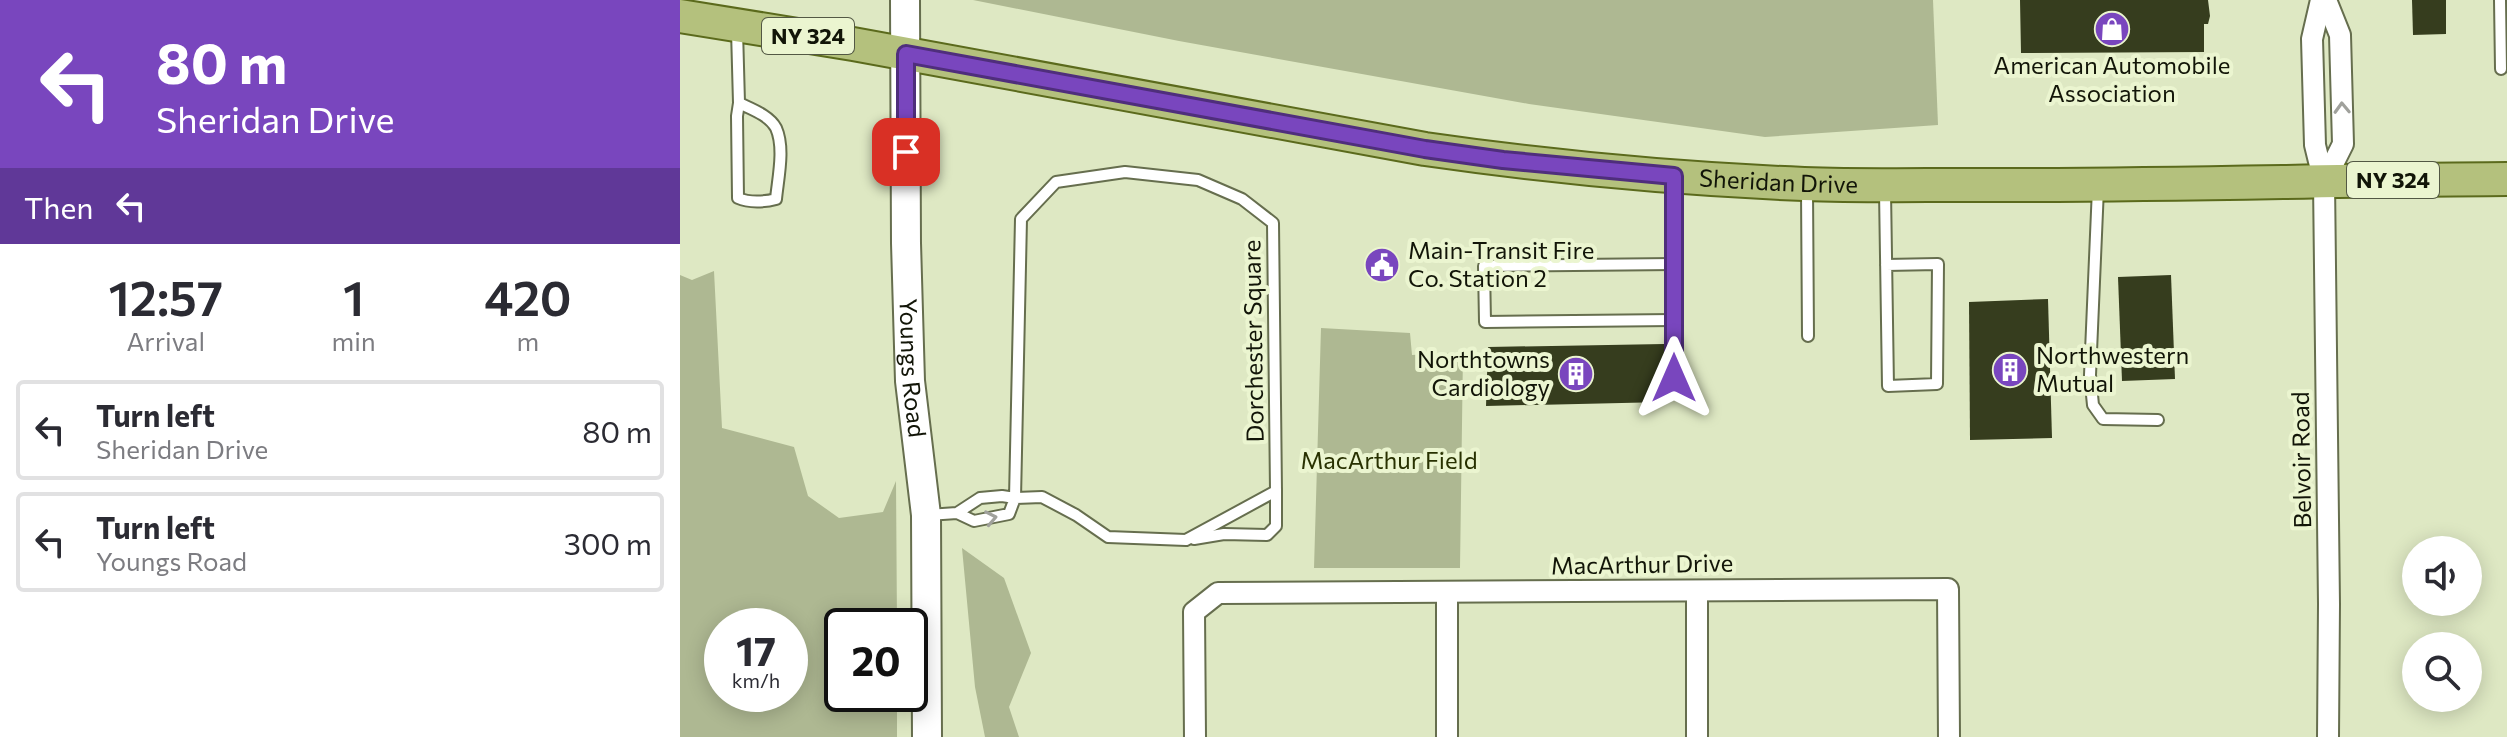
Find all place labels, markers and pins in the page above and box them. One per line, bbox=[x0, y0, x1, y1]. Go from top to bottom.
shop icon: American Automobile Association bbox=[2093, 10, 2131, 48]
place label: American Automobile Association bbox=[1994, 50, 2230, 107]
pin bbox=[872, 118, 940, 186]
place label: Main-Transit Fire Co. Station 2 bbox=[1408, 235, 1594, 292]
public building icon: Main-Transit Fire Co. Station 2 bbox=[1363, 246, 1401, 284]
place label: Northwestern Mutual bbox=[2036, 340, 2189, 397]
place label: Northtowns Cardiology bbox=[1417, 344, 1550, 401]
building icon: Northwestern Mutual bbox=[1991, 351, 2029, 389]
building icon: Northtowns Cardiology bbox=[1557, 355, 1595, 393]

